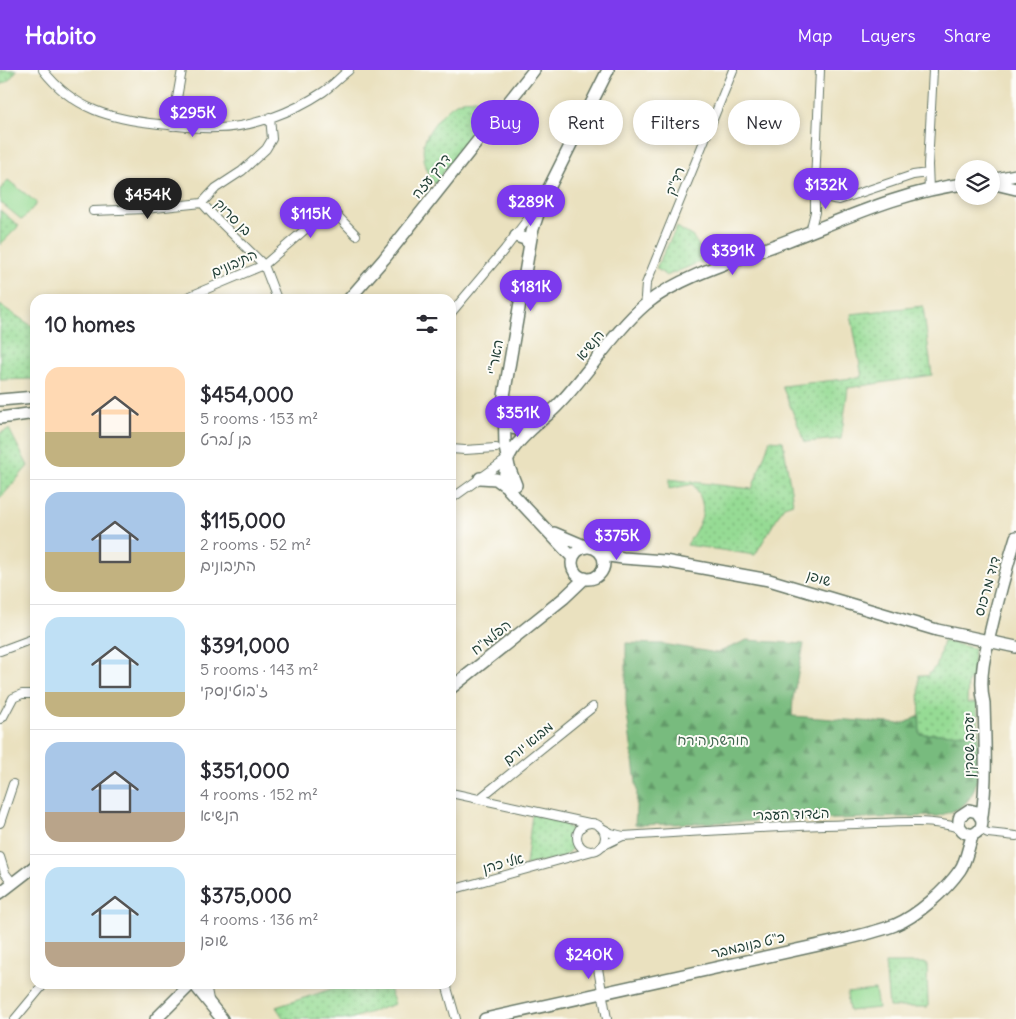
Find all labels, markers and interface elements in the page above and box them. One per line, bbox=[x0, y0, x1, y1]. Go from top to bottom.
text: Habito bbox=[25, 20, 96, 50]
text: Map bbox=[797, 24, 832, 47]
text: Layers bbox=[860, 24, 916, 47]
text: Share bbox=[944, 24, 991, 47]
pin: $295K bbox=[158, 96, 228, 138]
chip: Buy bbox=[471, 100, 539, 145]
chip: Rent bbox=[549, 100, 623, 145]
chip: Filters bbox=[633, 100, 718, 145]
chip: New bbox=[728, 100, 800, 145]
text: $295K bbox=[170, 102, 216, 122]
street label: דרך עזה bbox=[407, 150, 455, 202]
map controls bbox=[955, 160, 1000, 205]
button: layers bbox=[955, 160, 1000, 205]
street label: רד"ק bbox=[661, 164, 689, 198]
pin: $132K bbox=[791, 168, 861, 210]
text: $132K bbox=[805, 174, 847, 194]
pin: $454K bbox=[113, 178, 183, 220]
text: $454K bbox=[125, 184, 171, 204]
pin: $289K bbox=[496, 184, 566, 227]
text: $289K bbox=[508, 191, 554, 211]
street label: בן סרוק bbox=[211, 195, 255, 239]
pin: $115K bbox=[276, 196, 346, 239]
text: $115K bbox=[291, 203, 331, 223]
pin: $391K bbox=[698, 234, 768, 276]
text: $391K bbox=[711, 240, 755, 260]
street label: התיבונים bbox=[208, 245, 260, 281]
pin: $181K bbox=[496, 270, 566, 312]
text: $181K bbox=[511, 276, 551, 296]
icon: filters bbox=[413, 310, 441, 338]
text: 10 homes bbox=[45, 311, 135, 338]
street label: הנשיא bbox=[572, 326, 608, 364]
street label: האר"י bbox=[483, 338, 507, 376]
text: $454,000 bbox=[200, 381, 294, 408]
icon: home bbox=[85, 387, 145, 447]
pin: $351K bbox=[483, 396, 553, 438]
text: $351K bbox=[496, 402, 540, 422]
text: 5 rooms · 153 m² bbox=[200, 408, 318, 428]
text: בן לברט bbox=[200, 429, 252, 449]
text: $115,000 bbox=[200, 507, 286, 534]
icon: home bbox=[85, 512, 145, 572]
pin: $375K bbox=[582, 518, 652, 561]
text: $375K bbox=[595, 525, 639, 545]
text: 2 rooms · 52 m² bbox=[200, 534, 311, 554]
street label: דוד מרכוס bbox=[970, 554, 1004, 618]
text: התיבונים bbox=[200, 555, 256, 575]
street label: שופן bbox=[805, 566, 833, 590]
street label: הפלמ"ח bbox=[467, 615, 515, 659]
text: $391,000 bbox=[200, 632, 290, 659]
icon: home bbox=[85, 637, 145, 697]
text: 5 rooms · 143 m² bbox=[200, 659, 318, 679]
text: ז'בוטינסקי bbox=[200, 680, 268, 700]
street label: יעקב שסקין bbox=[960, 712, 978, 778]
street label: מבוא יורם bbox=[499, 717, 557, 769]
park label: חורשת הירח bbox=[677, 731, 749, 749]
text: $351,000 bbox=[200, 757, 290, 784]
icon: home bbox=[85, 762, 145, 822]
text: 4 rooms · 152 m² bbox=[200, 784, 318, 804]
street label: הגדוד העברי bbox=[752, 804, 830, 824]
text: הנשיא bbox=[200, 805, 239, 825]
street label: אלי כהן bbox=[480, 849, 526, 877]
text: $375,000 bbox=[200, 882, 292, 909]
icon: home bbox=[85, 887, 145, 947]
text: 4 rooms · 136 m² bbox=[200, 909, 318, 929]
street label: כ"ט בנובמבר bbox=[709, 928, 787, 962]
text: שופן bbox=[200, 930, 228, 950]
pin: $240K bbox=[554, 938, 624, 980]
text: $240K bbox=[565, 944, 613, 964]

